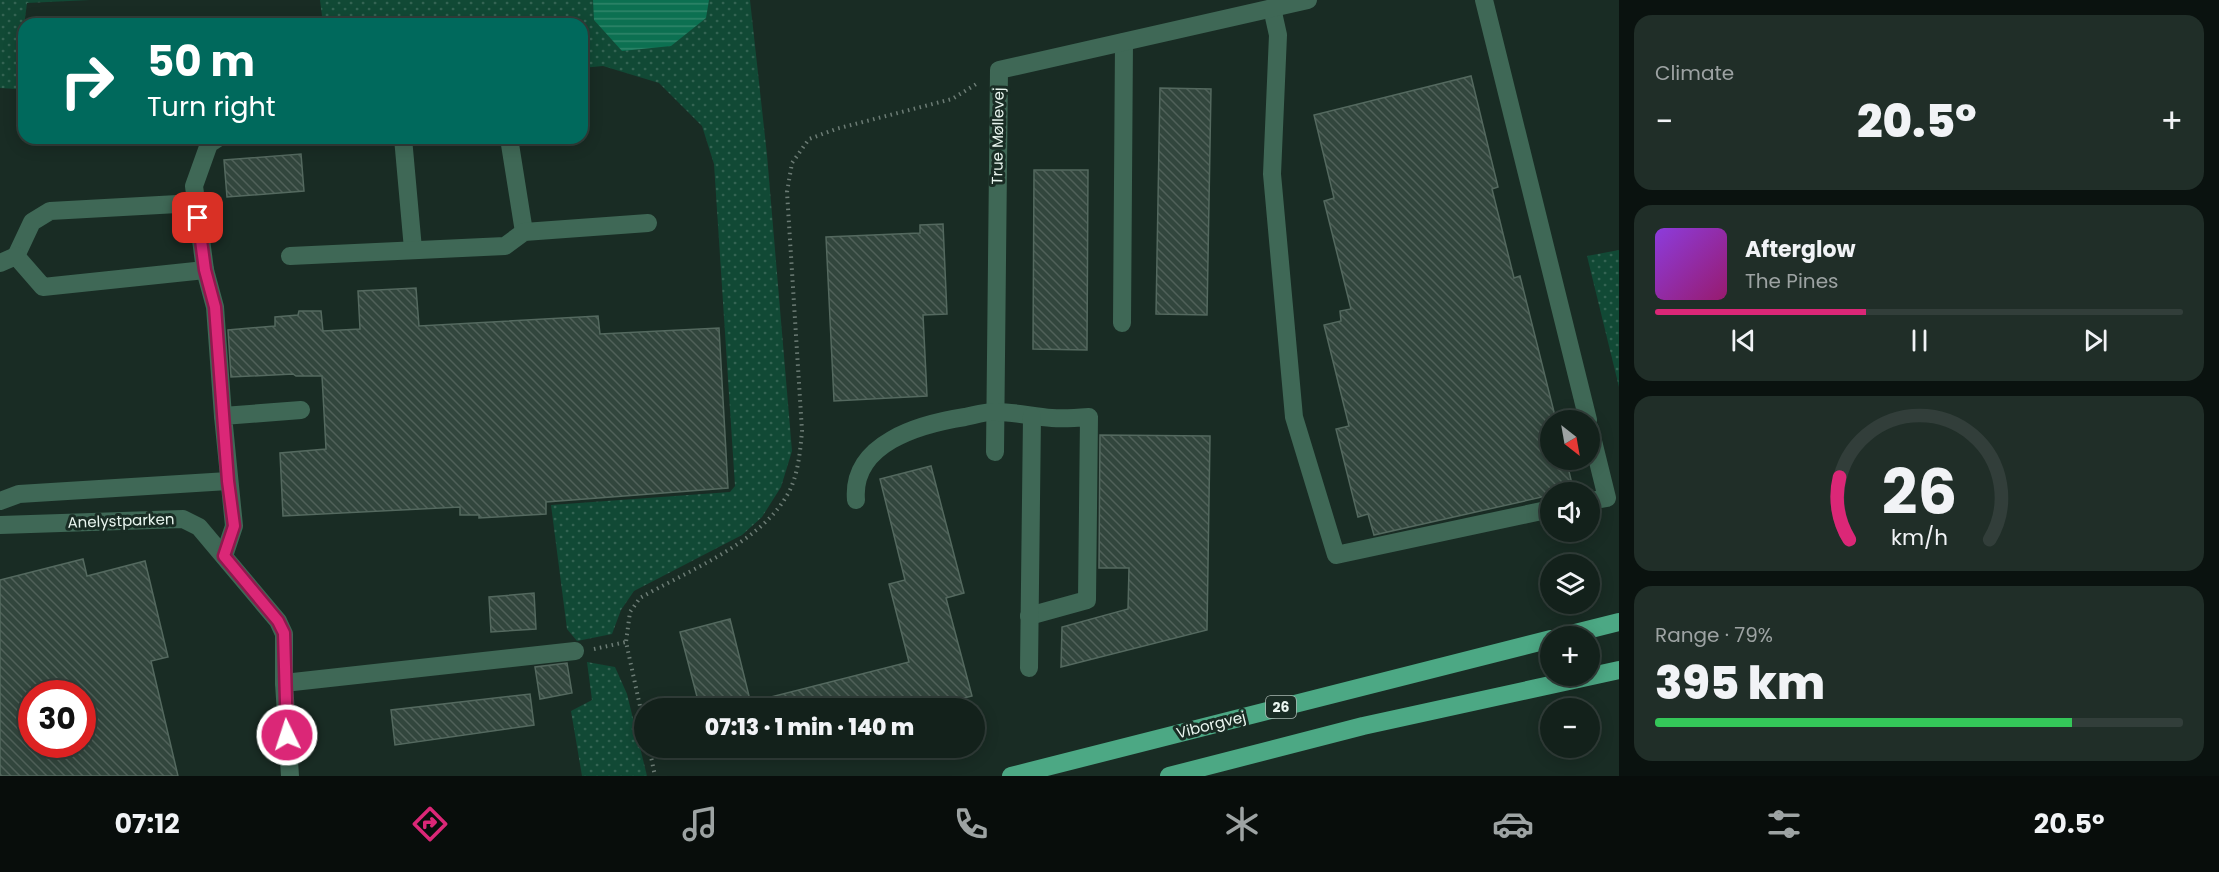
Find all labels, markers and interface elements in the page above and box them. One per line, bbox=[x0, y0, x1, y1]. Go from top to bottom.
text: 50 m bbox=[147, 32, 255, 91]
icon: right bbox=[48, 42, 126, 120]
text: Climate bbox=[1655, 59, 1734, 87]
street label: True Møllevej bbox=[986, 87, 1009, 185]
text: Turn right bbox=[147, 88, 276, 125]
text: 20.5° bbox=[1857, 90, 1977, 153]
text: − bbox=[1655, 98, 1673, 145]
text: + bbox=[2160, 98, 2183, 145]
pin bbox=[172, 192, 223, 243]
icon: arrive bbox=[181, 201, 214, 234]
text: Afterglow bbox=[1745, 234, 1856, 265]
text: The Pines bbox=[1745, 267, 1839, 295]
icon: previous bbox=[1727, 324, 1760, 357]
icon: pause bbox=[1903, 324, 1936, 357]
icon: next bbox=[2079, 324, 2112, 357]
north arrow bbox=[1540, 410, 1600, 470]
map controls bbox=[1540, 410, 1600, 758]
text: 26 bbox=[1881, 448, 1957, 536]
button: sound bbox=[1540, 482, 1600, 542]
street label: Anelystparken bbox=[67, 508, 175, 533]
text: km/h bbox=[1890, 523, 1948, 554]
button: layers bbox=[1540, 554, 1600, 614]
text: Range · 79% bbox=[1655, 621, 1773, 649]
button: + bbox=[1540, 626, 1600, 686]
text: 395 km bbox=[1655, 652, 1825, 715]
speed limit sign: 30 bbox=[18, 680, 96, 758]
road number: 26 bbox=[1266, 696, 1296, 718]
button: − bbox=[1540, 698, 1600, 758]
position arrow bbox=[255, 703, 319, 767]
street label: Viborgvej bbox=[1174, 706, 1248, 743]
text: 07:13 · 1 min · 140 m bbox=[705, 712, 914, 743]
icon: directions bbox=[409, 803, 451, 845]
icon: music bbox=[679, 803, 721, 845]
icon: phone bbox=[950, 803, 992, 845]
icon: climate bbox=[1221, 803, 1263, 845]
icon: car bbox=[1492, 803, 1534, 845]
icon: filters bbox=[1763, 803, 1805, 845]
text: 07:12 bbox=[114, 805, 180, 842]
text: 20.5° bbox=[2034, 805, 2105, 842]

